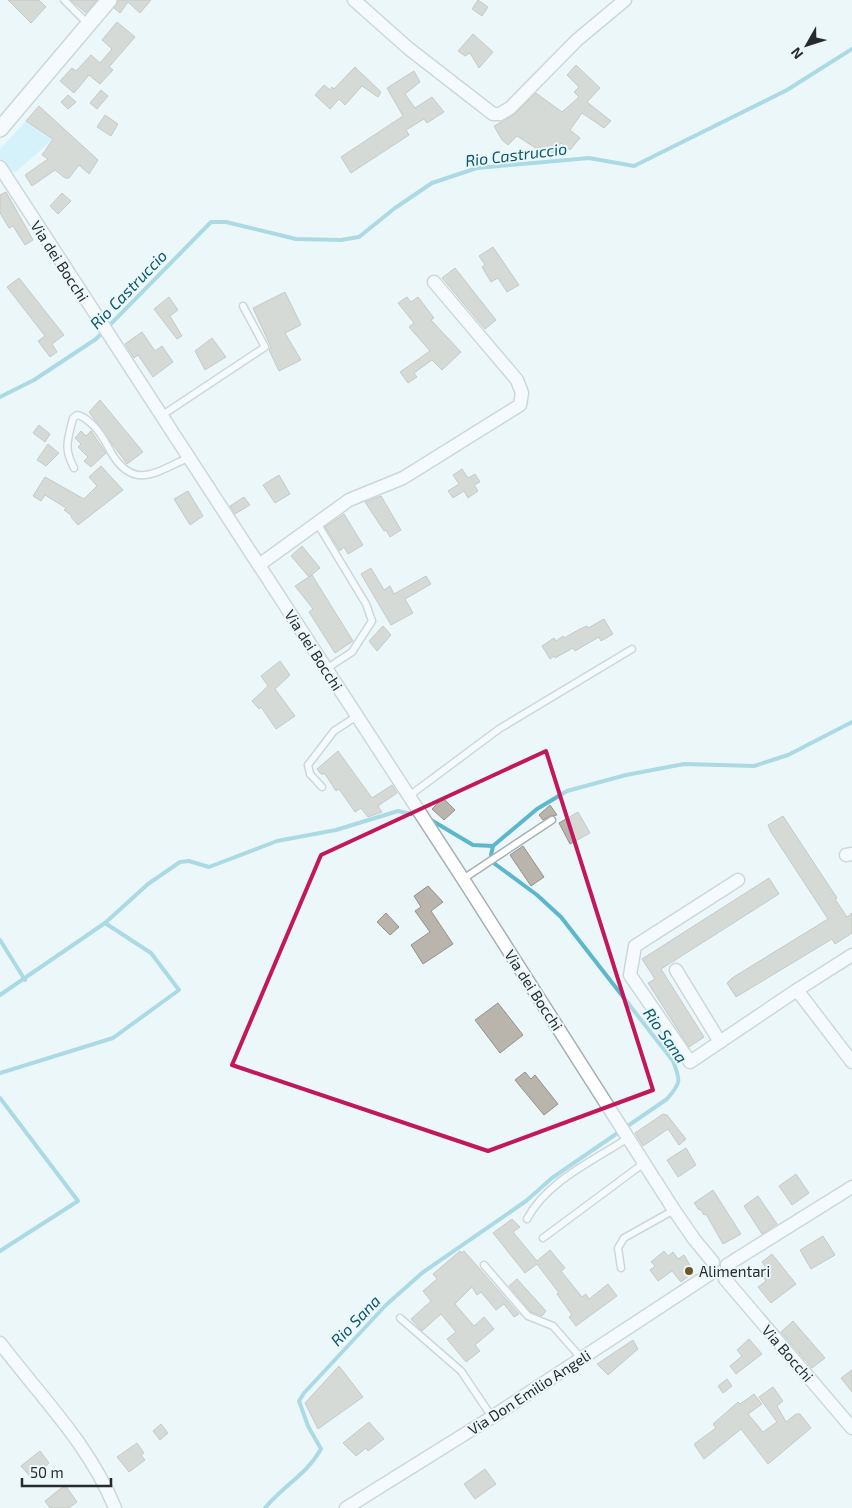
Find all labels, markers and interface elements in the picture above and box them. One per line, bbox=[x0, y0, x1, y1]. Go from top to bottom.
north arrow bbox=[782, 20, 832, 70]
text: N bbox=[787, 44, 806, 63]
water label: Rio Castruccio bbox=[464, 138, 568, 170]
street label: Via dei Bocchi bbox=[27, 217, 93, 305]
water label: Rio Castruccio bbox=[86, 246, 170, 332]
street label: Via dei Bocchi bbox=[281, 606, 347, 694]
street label: Via dei Bocchi bbox=[501, 946, 567, 1034]
water label: Rio Sana bbox=[640, 1004, 692, 1066]
place label: Alimentari bbox=[699, 1262, 770, 1280]
marker: Alimentari bbox=[683, 1265, 695, 1277]
water label: Rio Sana bbox=[326, 1291, 384, 1349]
street label: Via Bocchi bbox=[758, 1321, 818, 1385]
street label: Via Don Emilio Angeli bbox=[464, 1346, 594, 1438]
scale bar bbox=[22, 1456, 111, 1488]
text: 50 m bbox=[30, 1463, 64, 1481]

